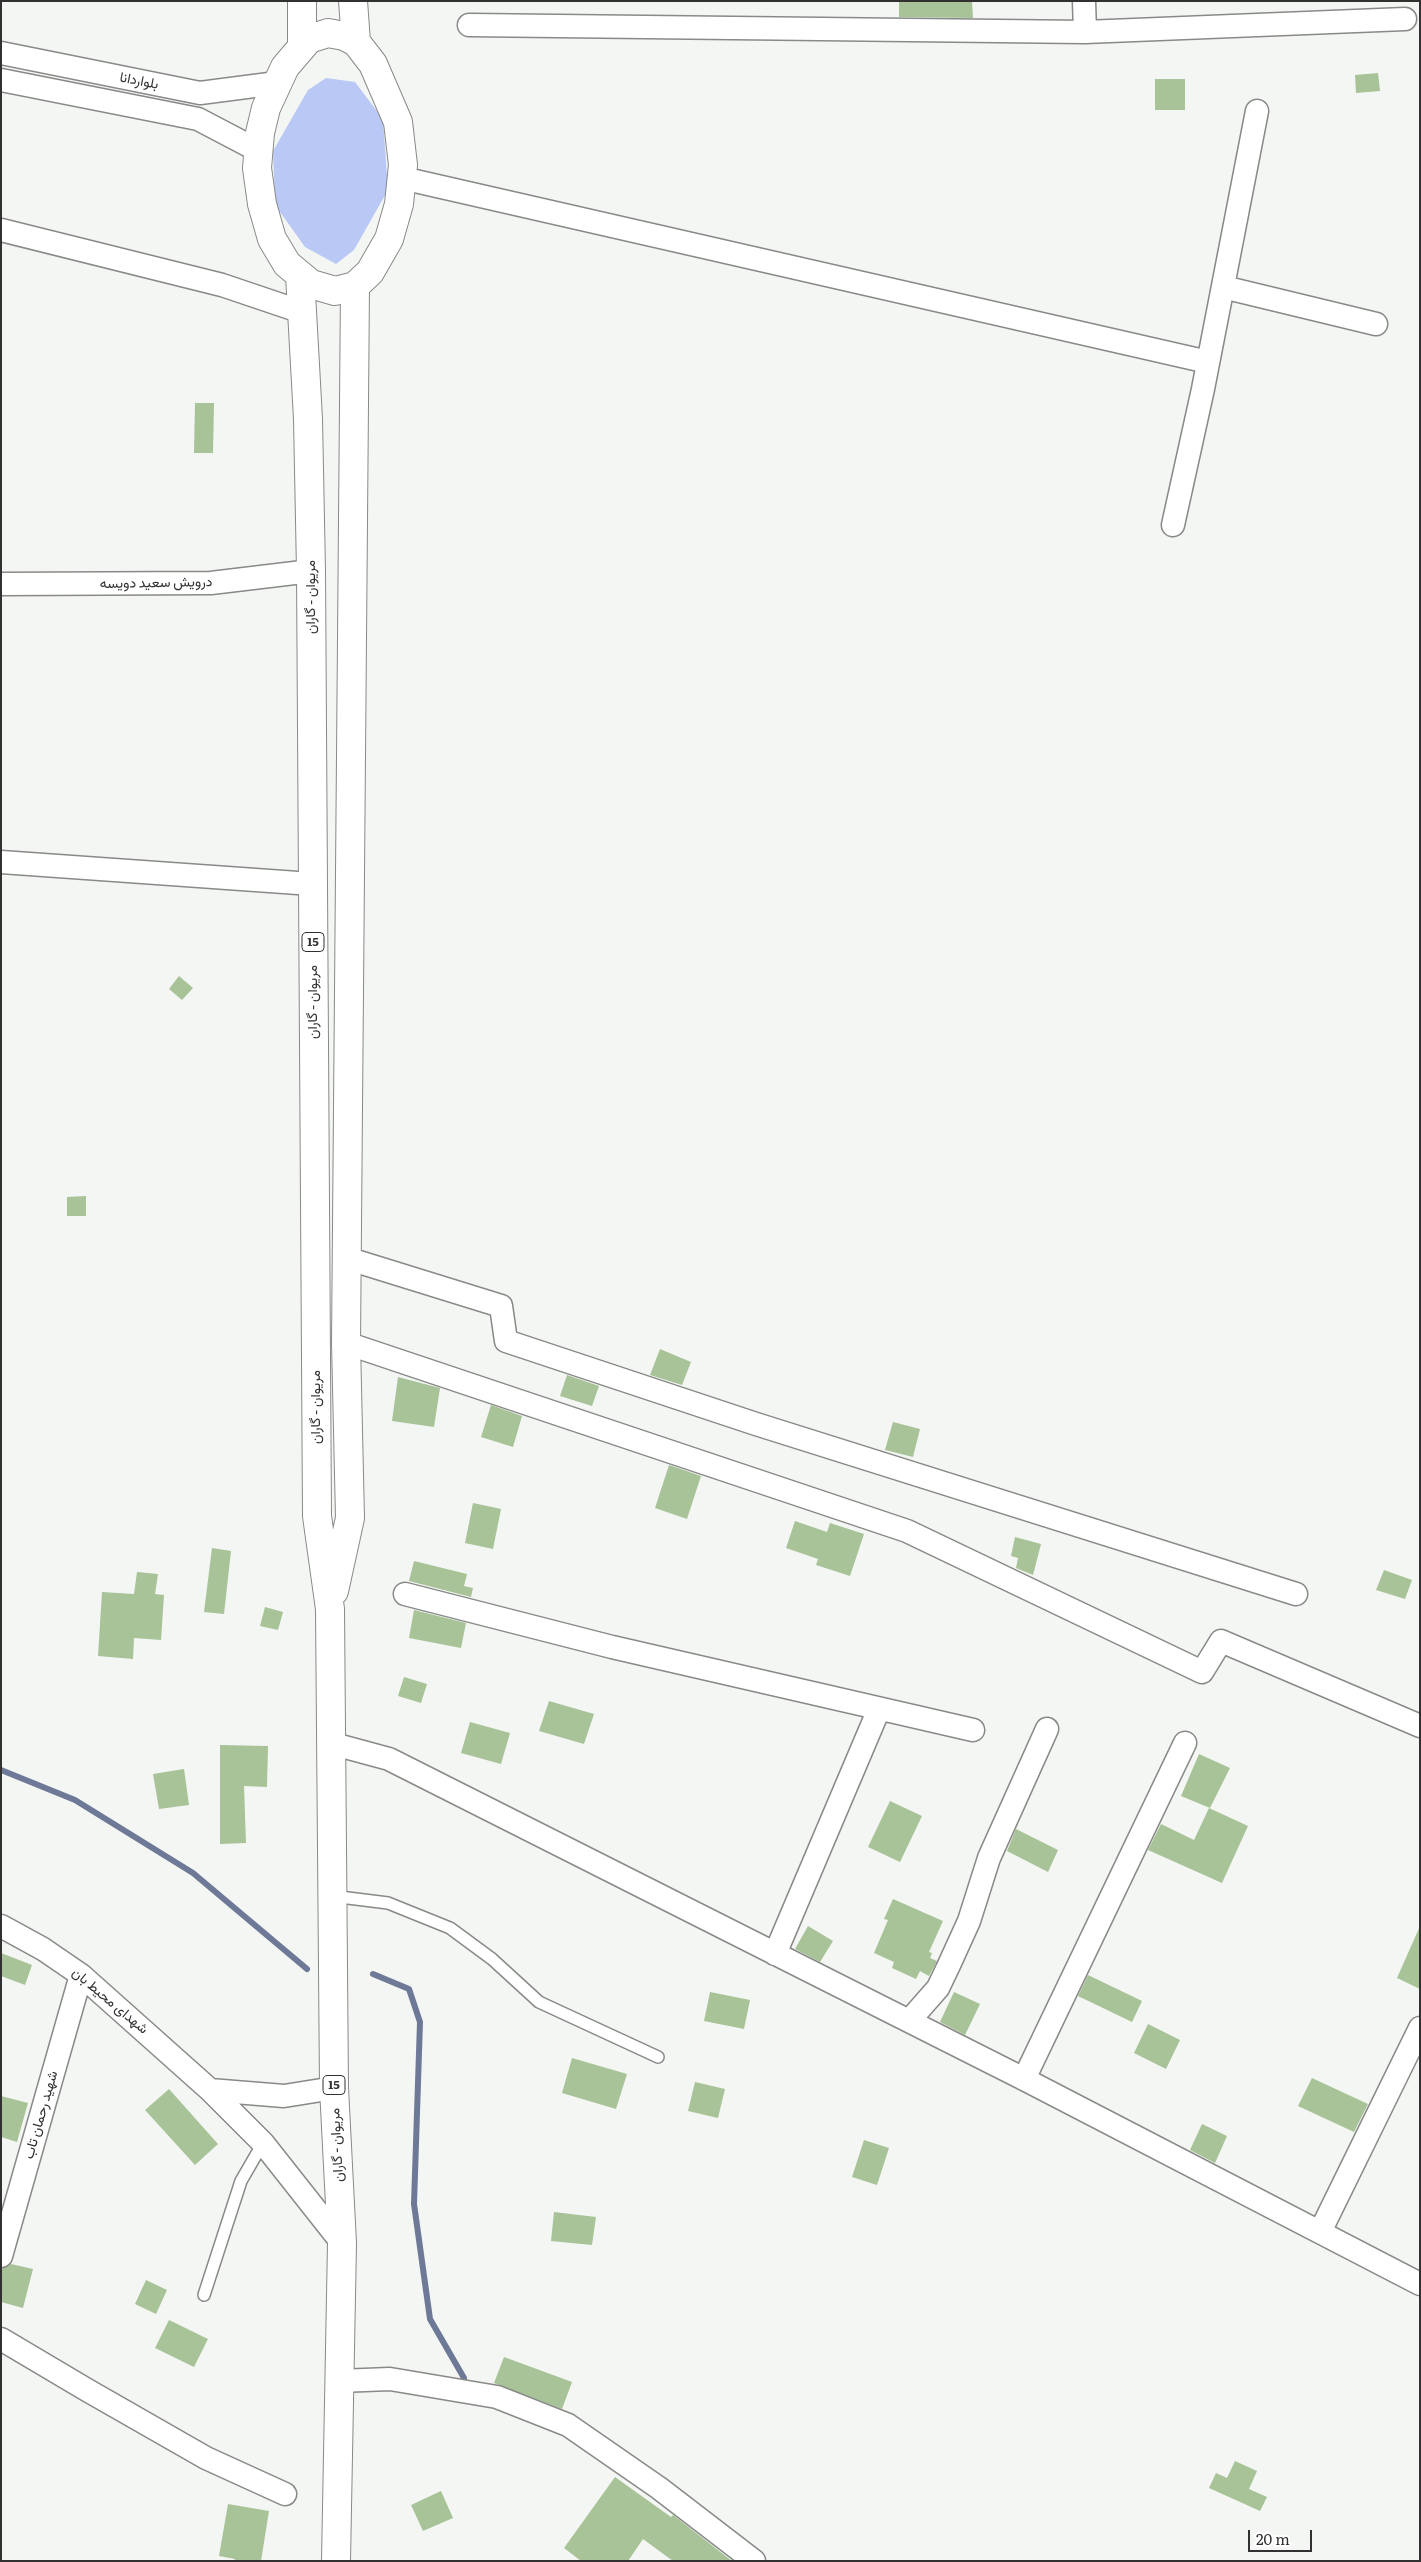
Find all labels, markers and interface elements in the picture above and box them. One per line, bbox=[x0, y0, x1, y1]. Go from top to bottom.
street label: بلواردانا bbox=[118, 69, 160, 93]
street label: مریوان - گاران bbox=[303, 560, 319, 634]
street label: درویش سعید دویسه bbox=[100, 574, 212, 592]
road number: 15 bbox=[302, 932, 324, 952]
street label: مریوان - گاران bbox=[305, 965, 321, 1039]
street label: مریوان - گاران bbox=[308, 1370, 324, 1444]
street label: شهدای محیط بان bbox=[69, 1964, 151, 2038]
street label: شهید رحمان تاب bbox=[20, 2069, 62, 2161]
road number: 15 bbox=[323, 2076, 345, 2094]
street label: مریوان - گاران bbox=[327, 2108, 347, 2182]
scale bar bbox=[1251, 2520, 1315, 2552]
text: 20 m bbox=[1256, 2527, 1290, 2550]

